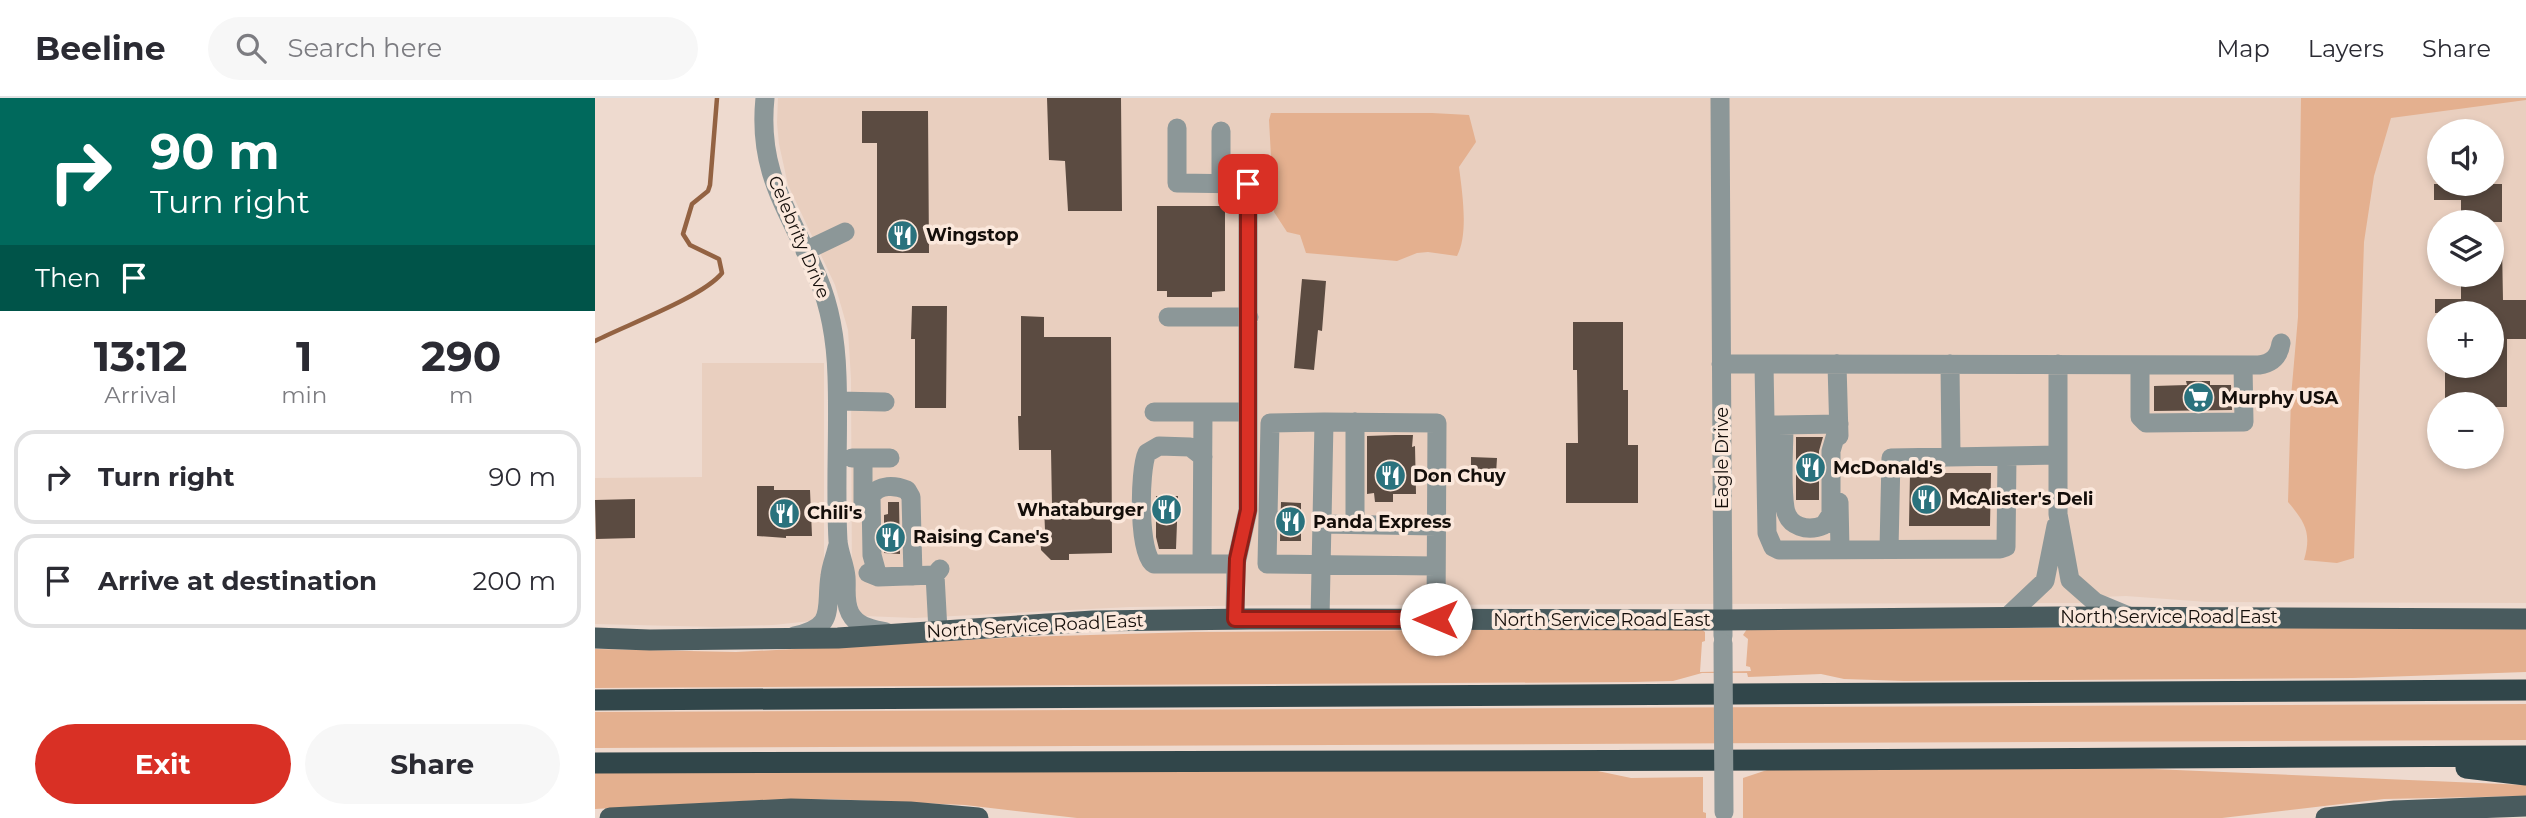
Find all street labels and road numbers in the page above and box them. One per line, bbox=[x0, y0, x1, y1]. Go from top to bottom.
street label: Celebrity Drive bbox=[763, 172, 835, 302]
street label: Eagle Drive bbox=[1711, 407, 1733, 509]
street label: North Service Road East bbox=[2060, 606, 2278, 628]
street label: North Service Road East bbox=[926, 609, 1144, 643]
street label: North Service Road East bbox=[1493, 609, 1711, 631]

